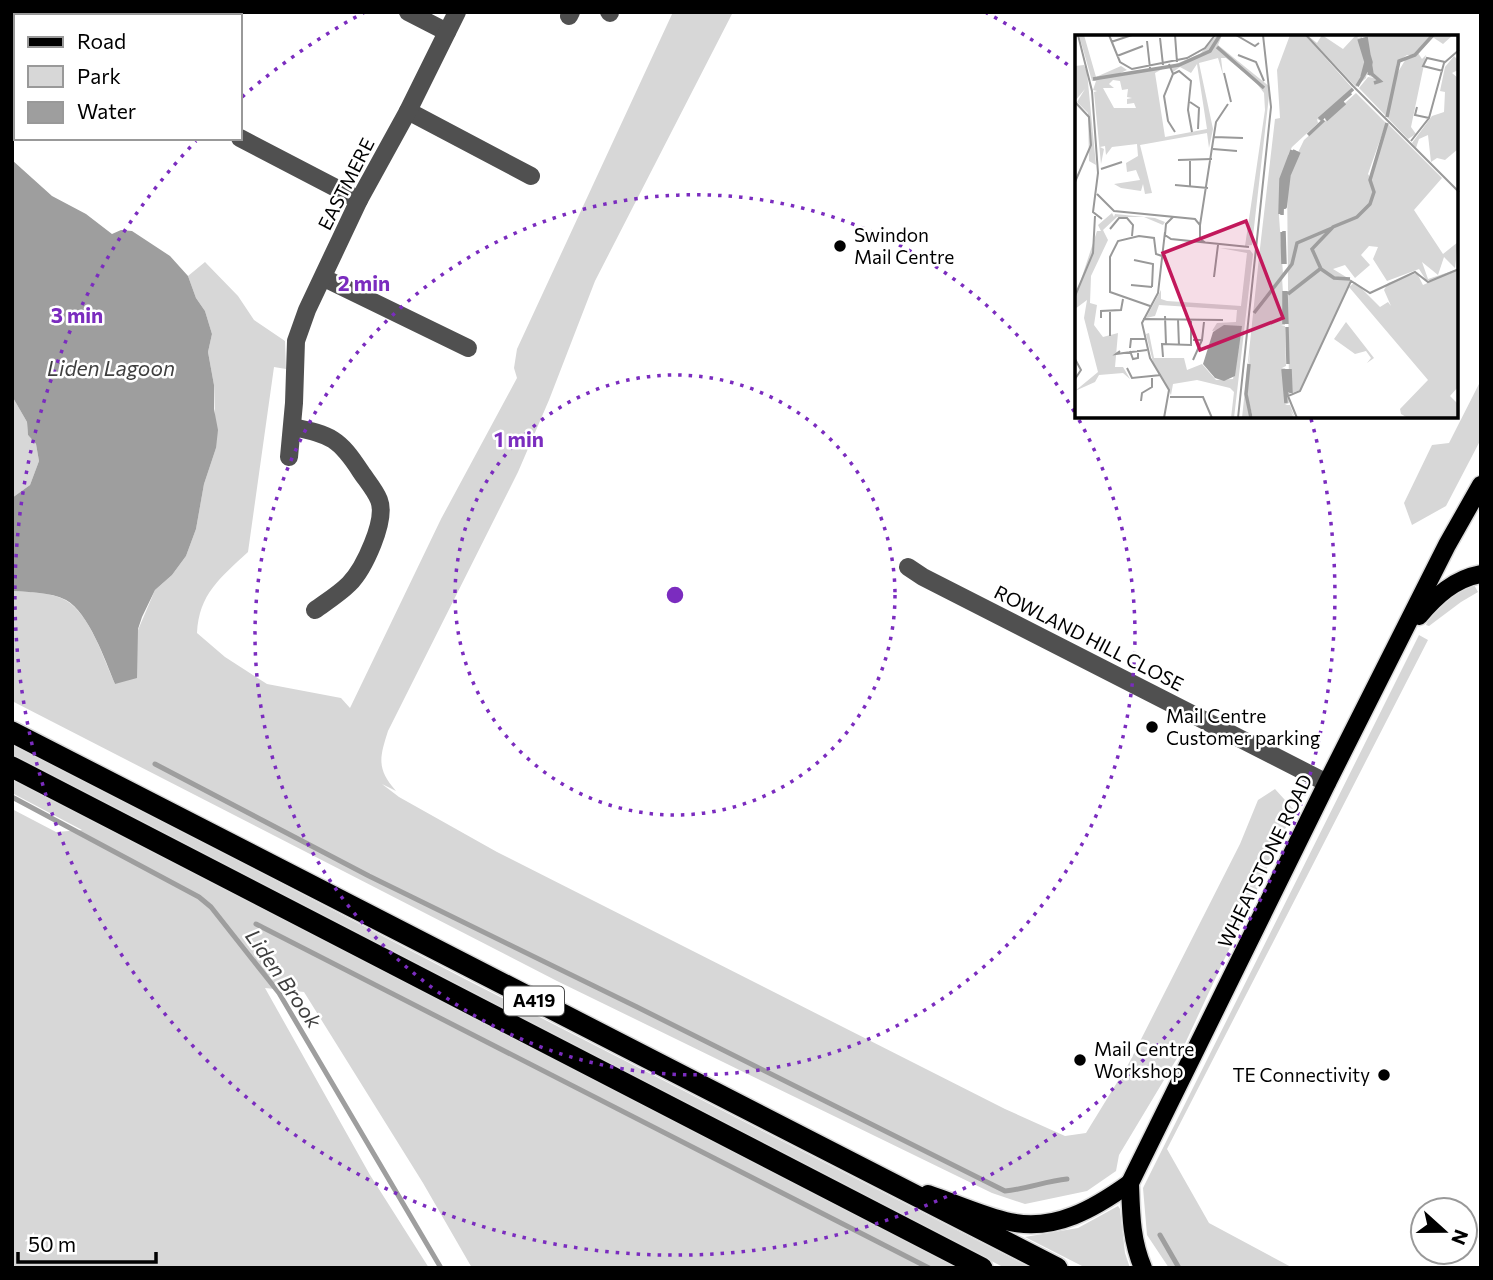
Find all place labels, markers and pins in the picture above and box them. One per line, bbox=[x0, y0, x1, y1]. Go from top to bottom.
place label: Swindon Mail Centre bbox=[854, 223, 954, 268]
marker: Swindon Mail Centre bbox=[832, 238, 848, 254]
centre of rings bbox=[663, 583, 687, 607]
place label: Mail Centre Customer parking bbox=[1166, 704, 1320, 749]
marker: Mail Centre Customer parking bbox=[1144, 719, 1160, 735]
place label: Mail Centre Workshop bbox=[1094, 1037, 1194, 1082]
marker: Mail Centre Workshop bbox=[1072, 1052, 1088, 1068]
place label: TE Connectivity bbox=[1232, 1063, 1370, 1086]
marker: TE Connectivity bbox=[1376, 1067, 1392, 1083]

